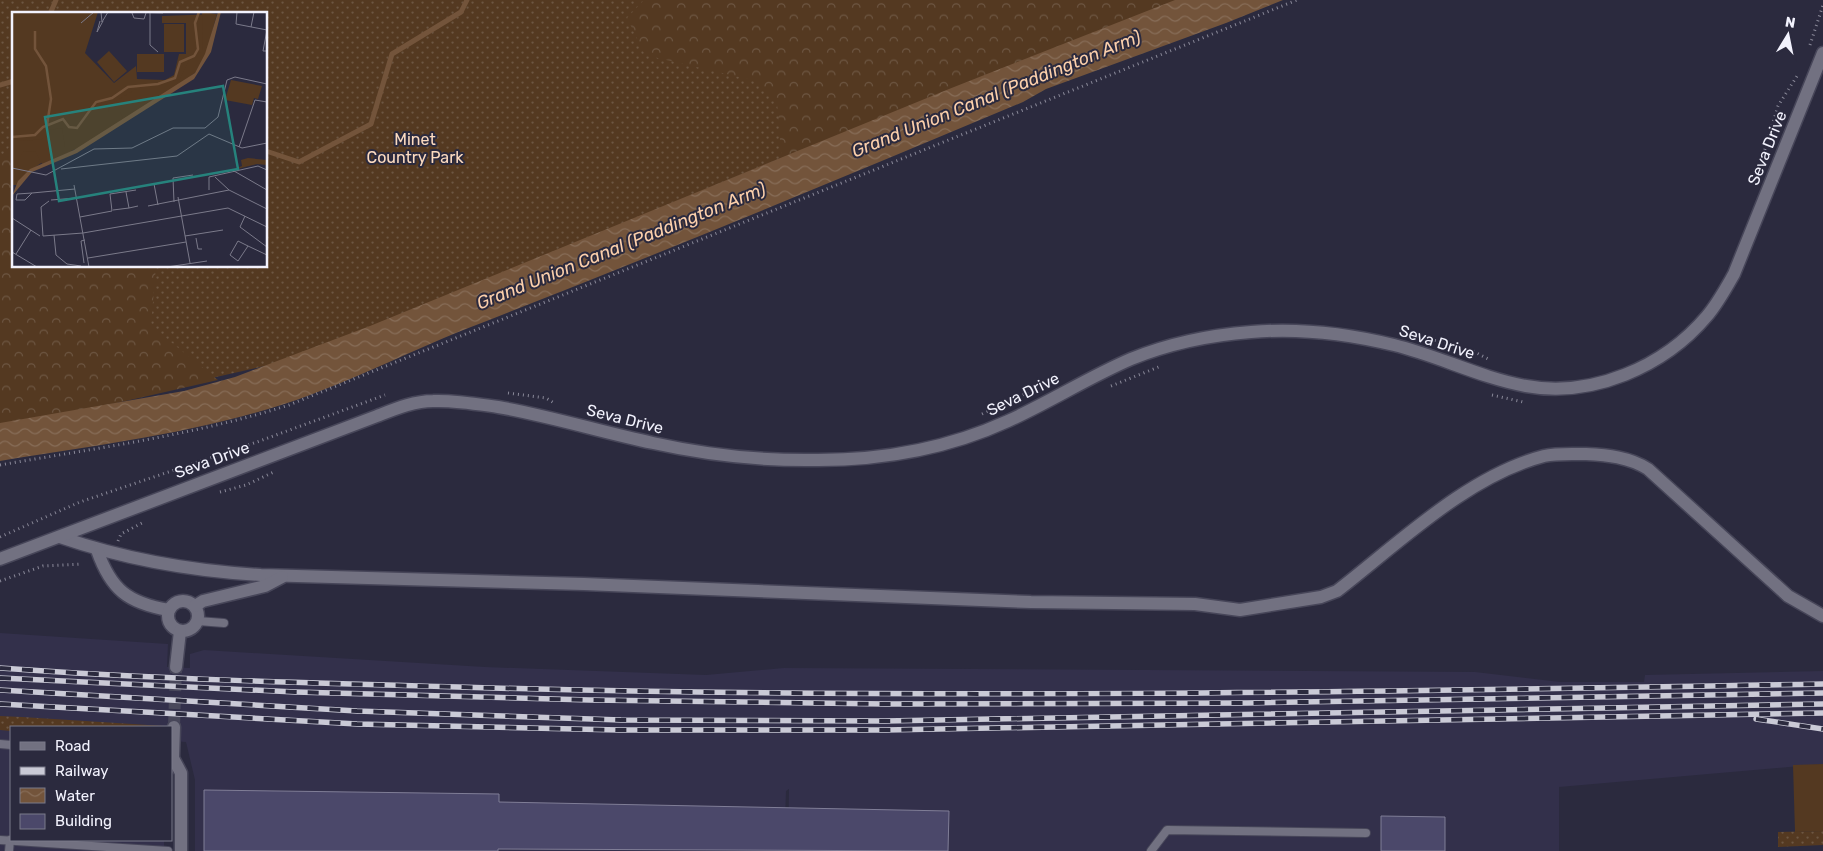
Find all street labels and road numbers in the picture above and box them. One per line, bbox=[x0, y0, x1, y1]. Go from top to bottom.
street label: Seva Drive bbox=[1744, 108, 1791, 188]
street label: Seva Drive bbox=[1397, 321, 1477, 363]
street label: Seva Drive bbox=[984, 368, 1062, 420]
street label: Seva Drive bbox=[585, 400, 665, 438]
street label: Seva Drive bbox=[172, 438, 252, 482]

